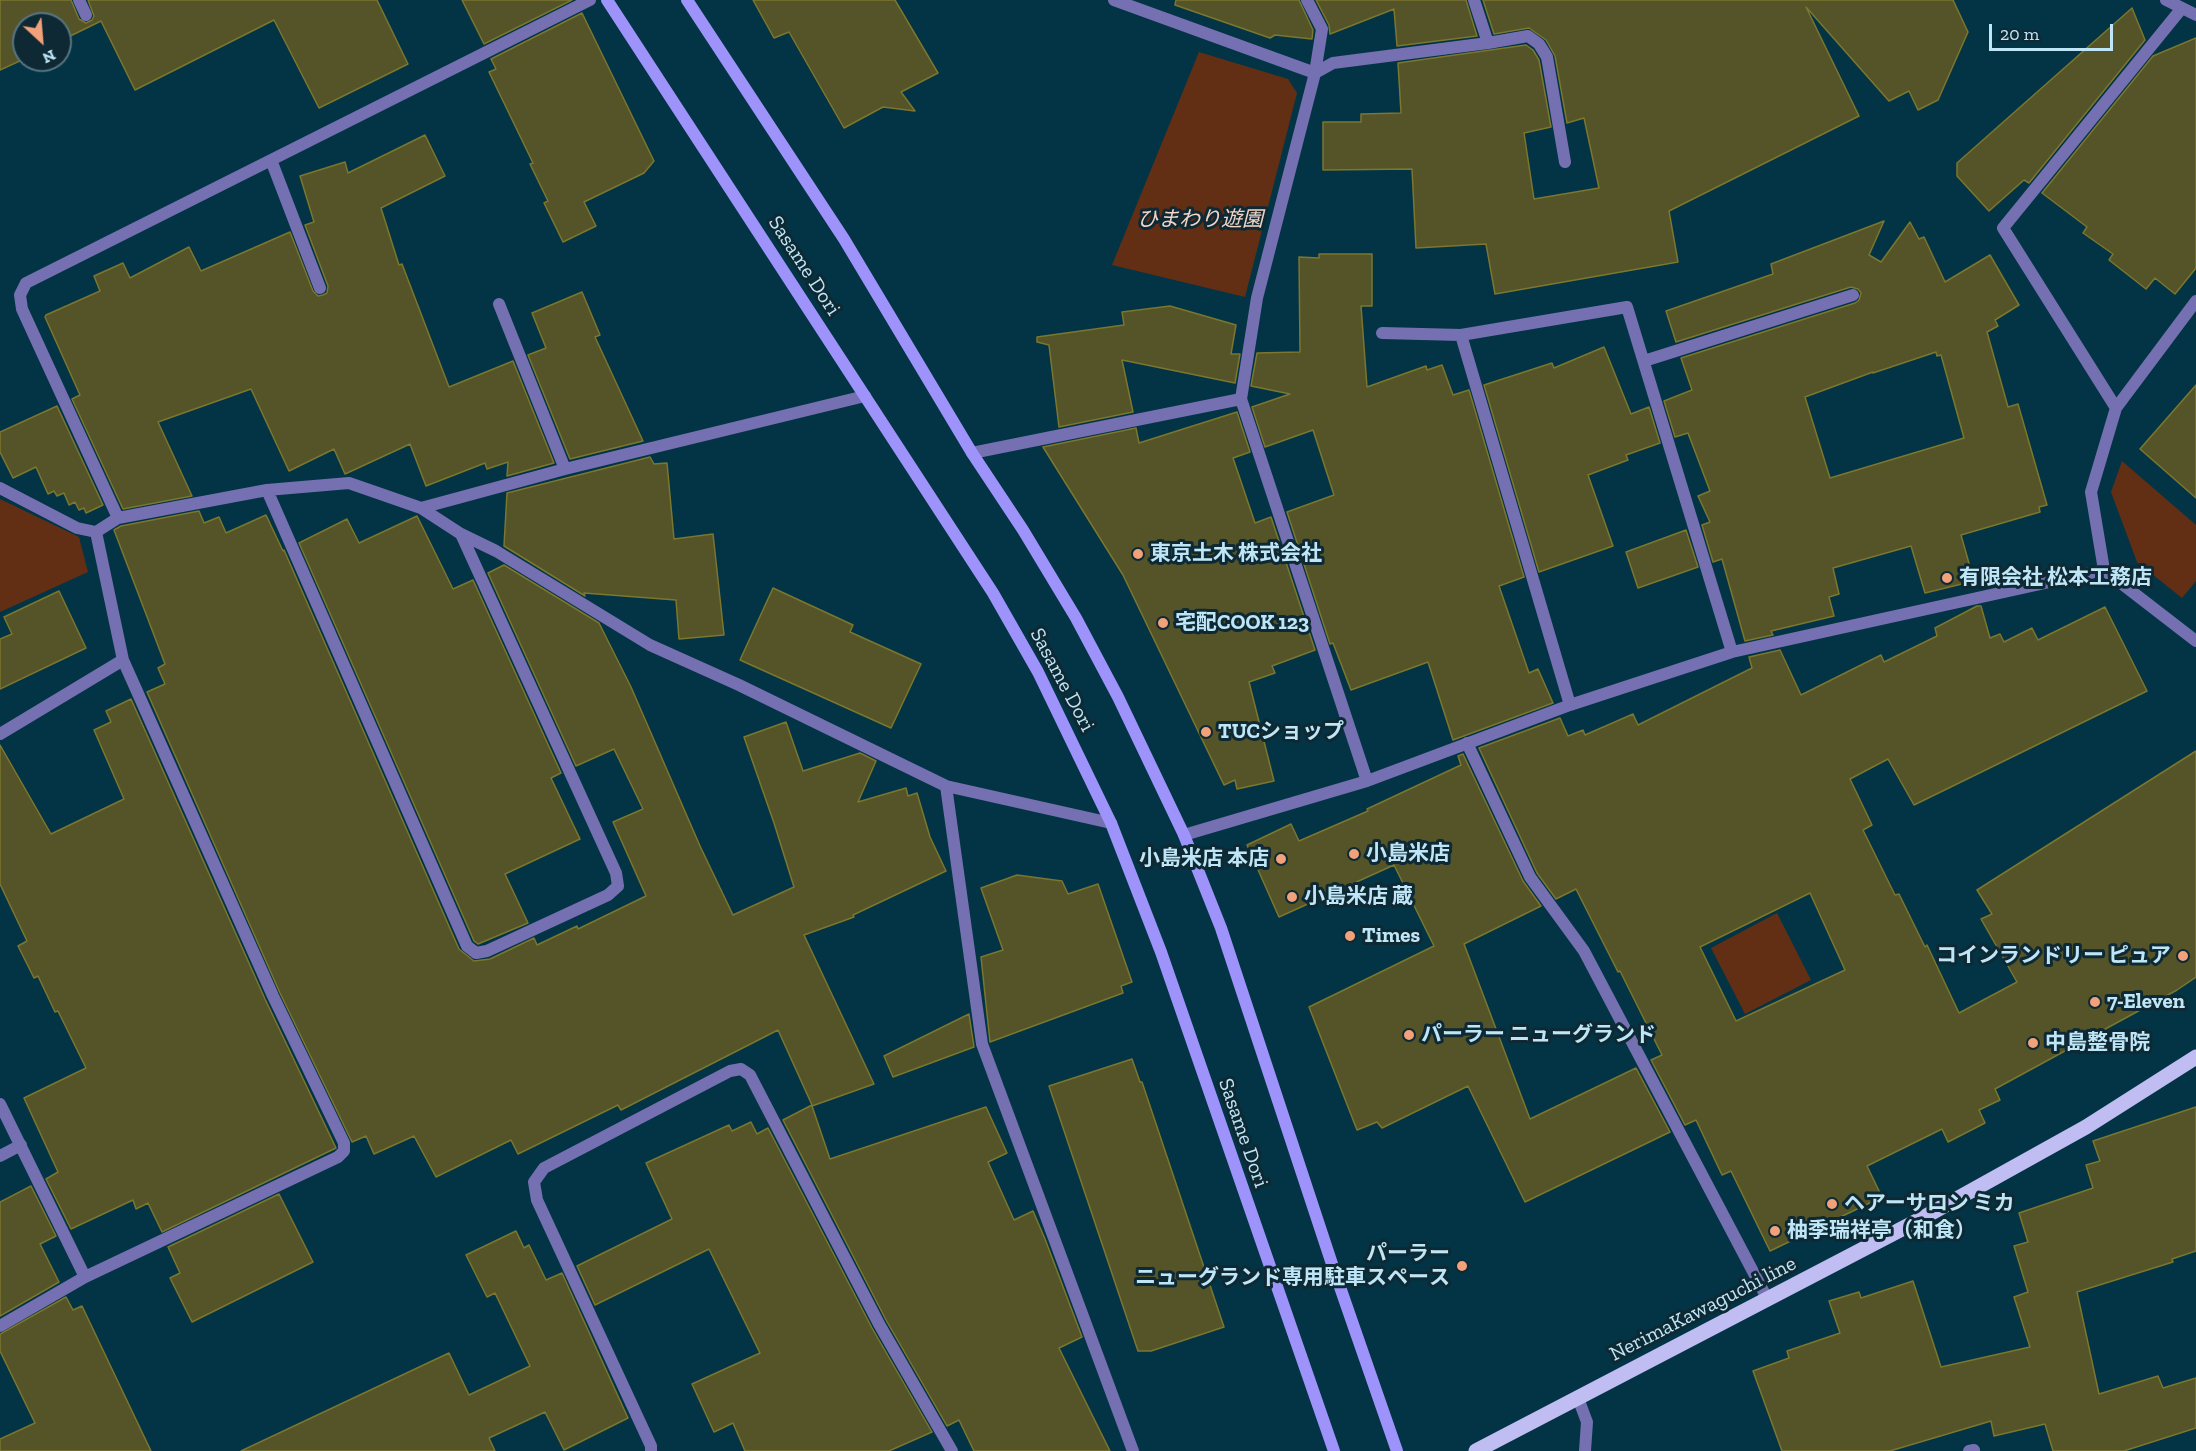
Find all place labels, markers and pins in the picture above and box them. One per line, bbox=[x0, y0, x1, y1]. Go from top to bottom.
place label: 東京土木 株式会社 bbox=[1150, 541, 1322, 567]
marker: 東京土木 株式会社 bbox=[1131, 547, 1145, 561]
place label: 有限会社 松本工務店 bbox=[1959, 565, 2152, 591]
marker: 有限会社 松本工務店 bbox=[1940, 571, 1954, 585]
place label: 宅配COOK 123 bbox=[1175, 610, 1309, 636]
marker: 宅配COOK 123 bbox=[1156, 616, 1170, 630]
place label: TUCショップ bbox=[1218, 719, 1344, 745]
marker: TUCショップ bbox=[1199, 725, 1213, 739]
place label: 小島米店 bbox=[1366, 841, 1450, 867]
place label: 小島米店 本店 bbox=[1139, 846, 1269, 872]
marker: 小島米店 bbox=[1347, 847, 1361, 861]
marker: 小島米店 本店 bbox=[1274, 852, 1288, 866]
place label: 小島米店 蔵 bbox=[1304, 884, 1413, 910]
marker: 小島米店 蔵 bbox=[1285, 890, 1299, 904]
place label: Times bbox=[1362, 923, 1420, 949]
marker: Times bbox=[1343, 929, 1357, 943]
place label: コインランドリー ピュア bbox=[1936, 943, 2171, 969]
marker: コインランドリー ピュア bbox=[2176, 949, 2190, 963]
place label: 7-Eleven bbox=[2107, 989, 2185, 1015]
marker: 7-Eleven bbox=[2088, 995, 2102, 1009]
place label: パーラー ニューグランド bbox=[1421, 1022, 1656, 1048]
marker: パーラー ニューグランド bbox=[1402, 1028, 1416, 1042]
place label: 中島整骨院 bbox=[2045, 1030, 2150, 1056]
marker: 中島整骨院 bbox=[2026, 1036, 2040, 1050]
place label: ヘアーサロン ミカ bbox=[1844, 1191, 2015, 1217]
marker: ヘアーサロン ミカ bbox=[1825, 1197, 1839, 1211]
place label: 柚季瑞祥亭（和食） bbox=[1787, 1218, 1976, 1244]
marker: 柚季瑞祥亭（和食） bbox=[1768, 1224, 1782, 1238]
place label: パーラー ニューグランド専用駐車スペース bbox=[1135, 1241, 1450, 1291]
marker: パーラー ニューグランド専用駐車スペース bbox=[1455, 1259, 1469, 1273]

